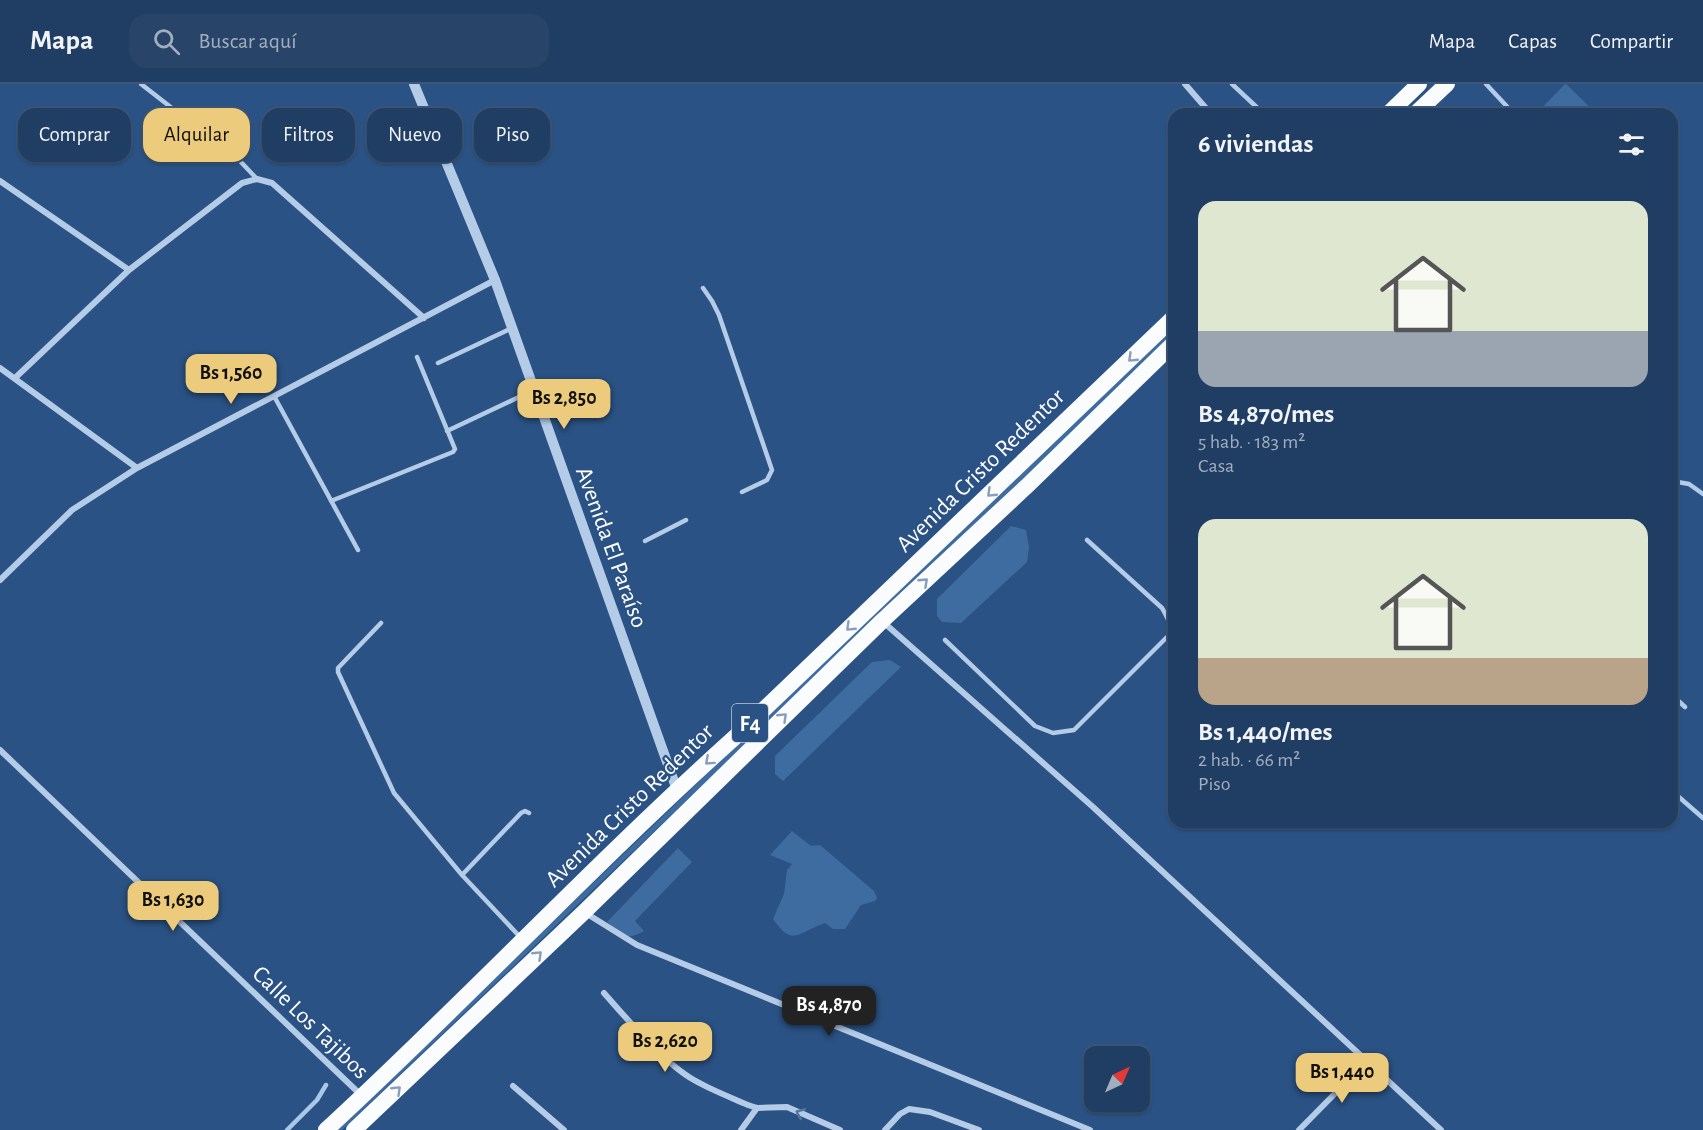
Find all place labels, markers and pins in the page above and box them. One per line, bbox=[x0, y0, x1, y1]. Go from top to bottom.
pin: Bs 1,560 bbox=[169, 354, 293, 405]
pin: Bs 2,850 bbox=[502, 379, 626, 430]
pin: Bs 1,630 bbox=[111, 881, 235, 932]
pin: Bs 4,870 bbox=[767, 986, 891, 1037]
pin: Bs 2,620 bbox=[603, 1022, 727, 1073]
pin: Bs 1,440 bbox=[1280, 1053, 1404, 1104]

